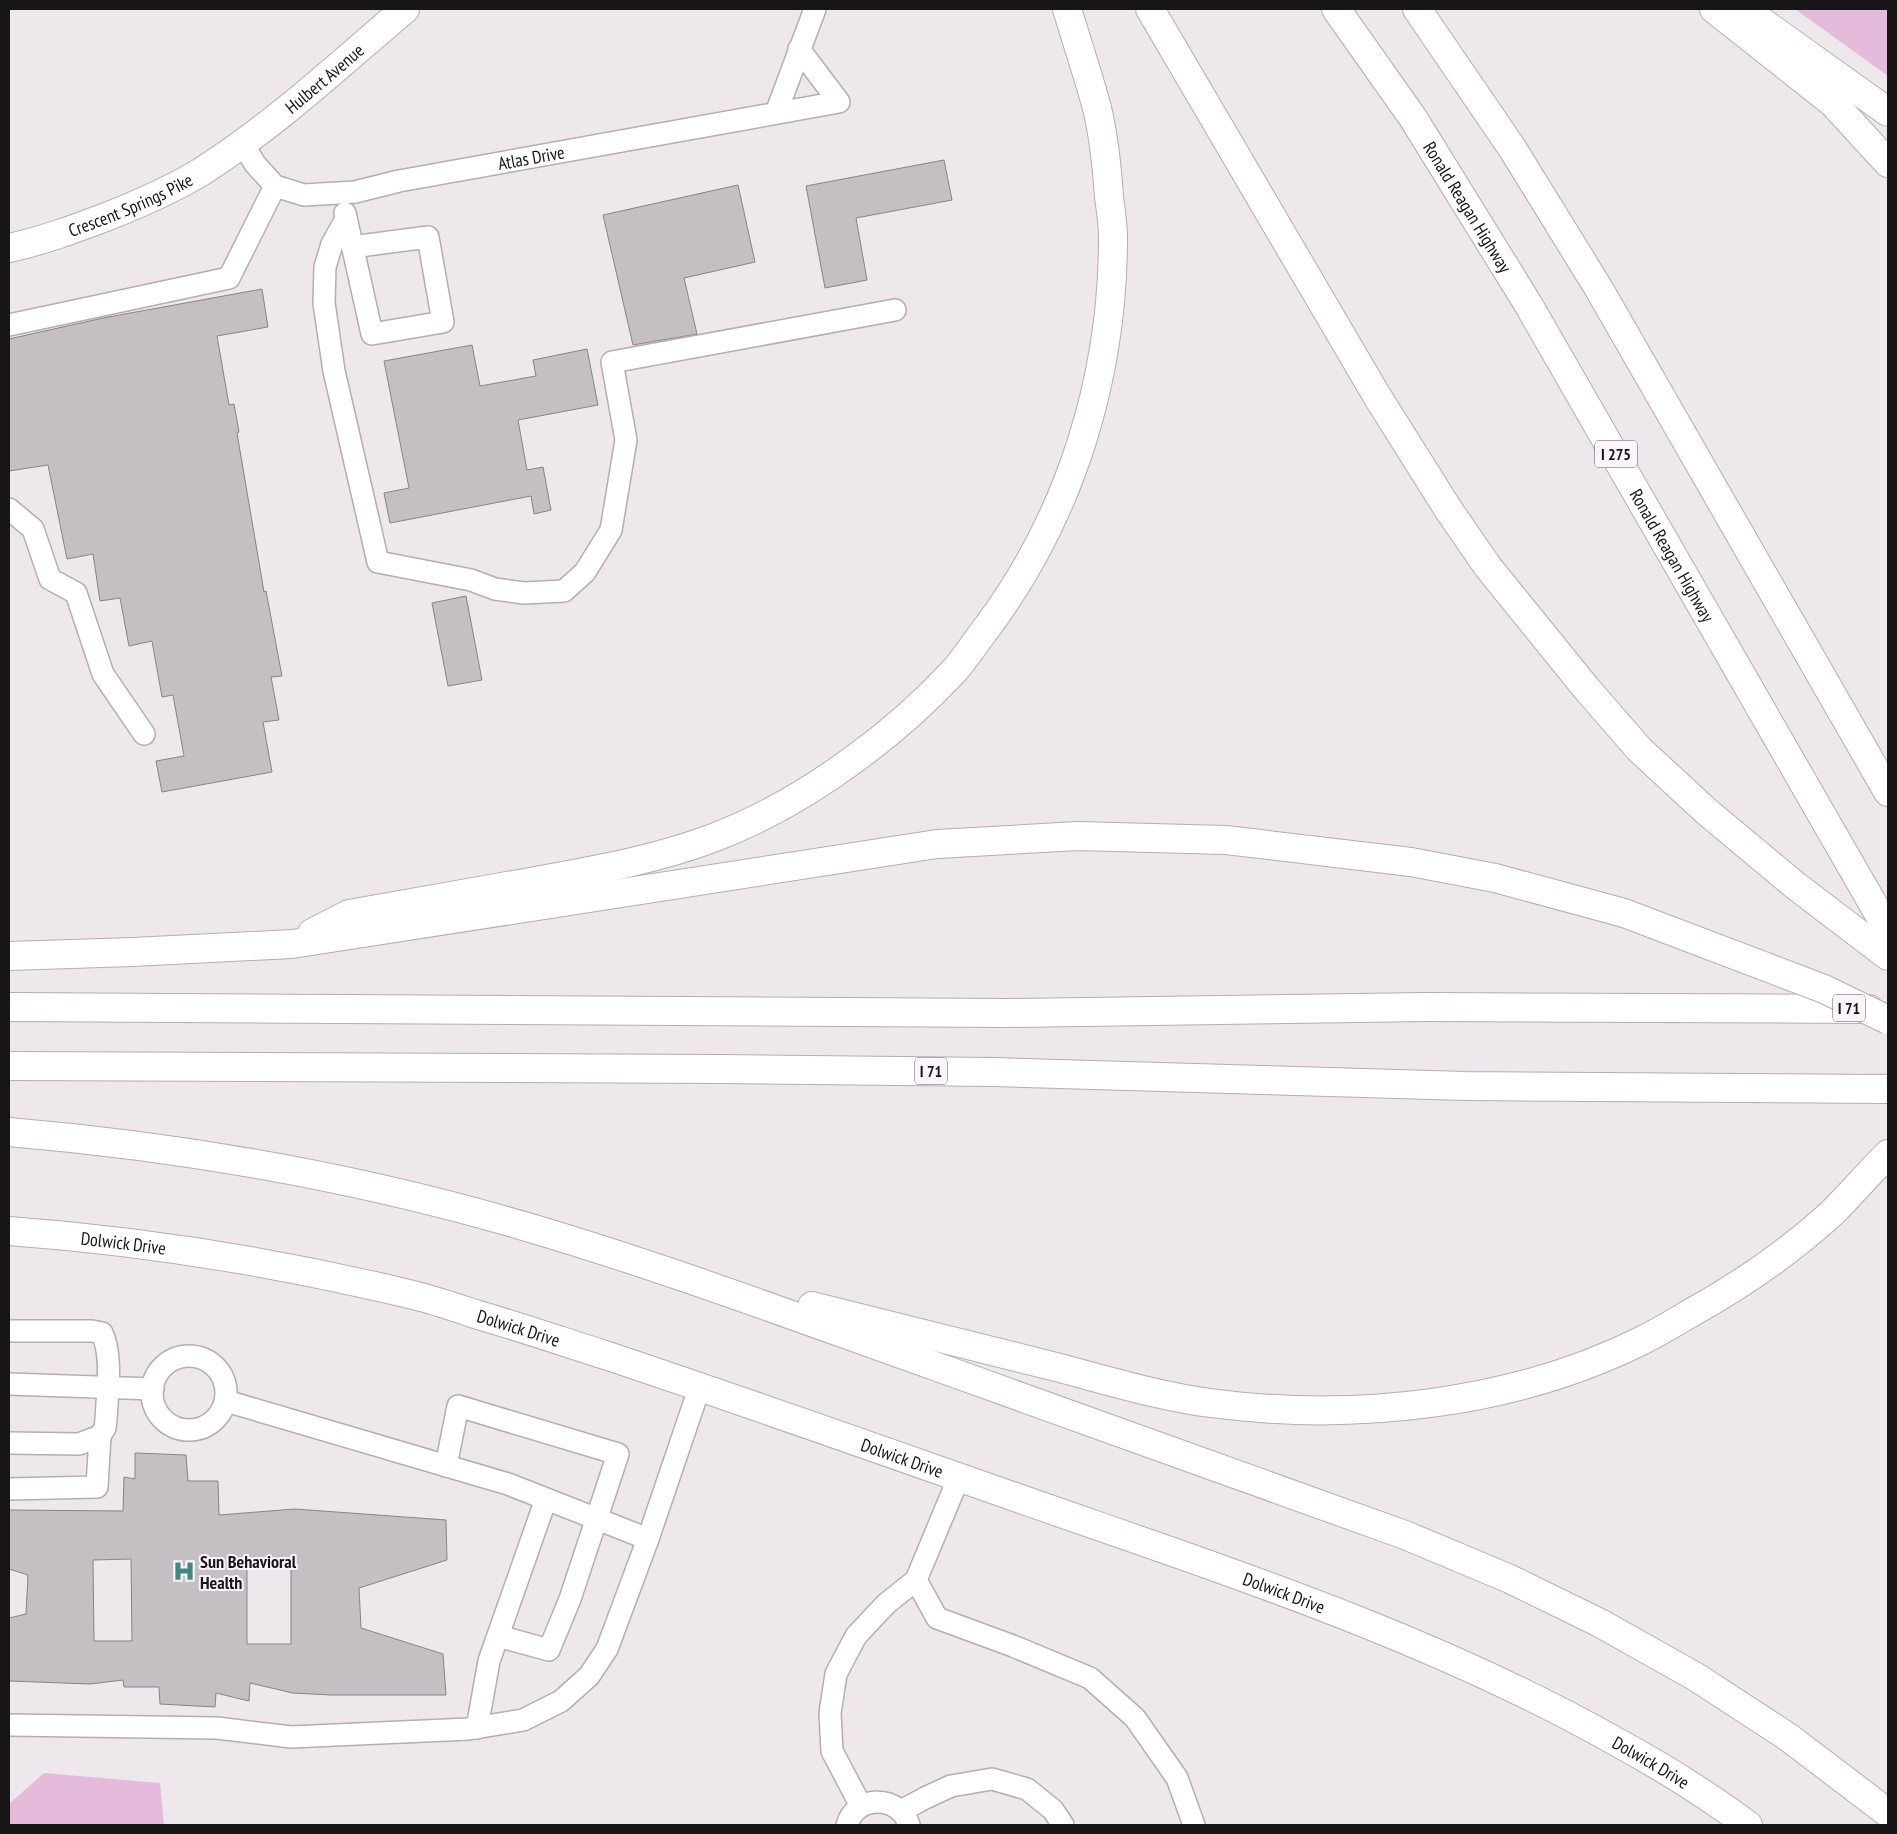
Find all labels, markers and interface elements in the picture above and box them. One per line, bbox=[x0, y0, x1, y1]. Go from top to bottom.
street label: Hulbert Avenue bbox=[280, 38, 368, 118]
street label: Ronald Reagan Highway bbox=[1419, 137, 1517, 277]
street label: Atlas Drive bbox=[496, 140, 566, 175]
street label: Crescent Springs Pike bbox=[65, 168, 196, 241]
road number: I 275 bbox=[1595, 440, 1637, 468]
street label: Ronald Reagan Highway bbox=[1625, 485, 1720, 626]
road number: I 71 bbox=[1833, 994, 1865, 1021]
road number: I 71 bbox=[915, 1058, 947, 1084]
street label: Dolwick Drive bbox=[80, 1226, 167, 1259]
street label: Dolwick Drive bbox=[475, 1304, 563, 1351]
street label: Dolwick Drive bbox=[858, 1432, 946, 1482]
place label: Sun Behavioral Health bbox=[200, 1550, 297, 1594]
hospital icon: Sun Behavioral Health bbox=[171, 1558, 197, 1584]
street label: Dolwick Drive bbox=[1240, 1567, 1328, 1618]
street label: Dolwick Drive bbox=[1609, 1730, 1694, 1794]

